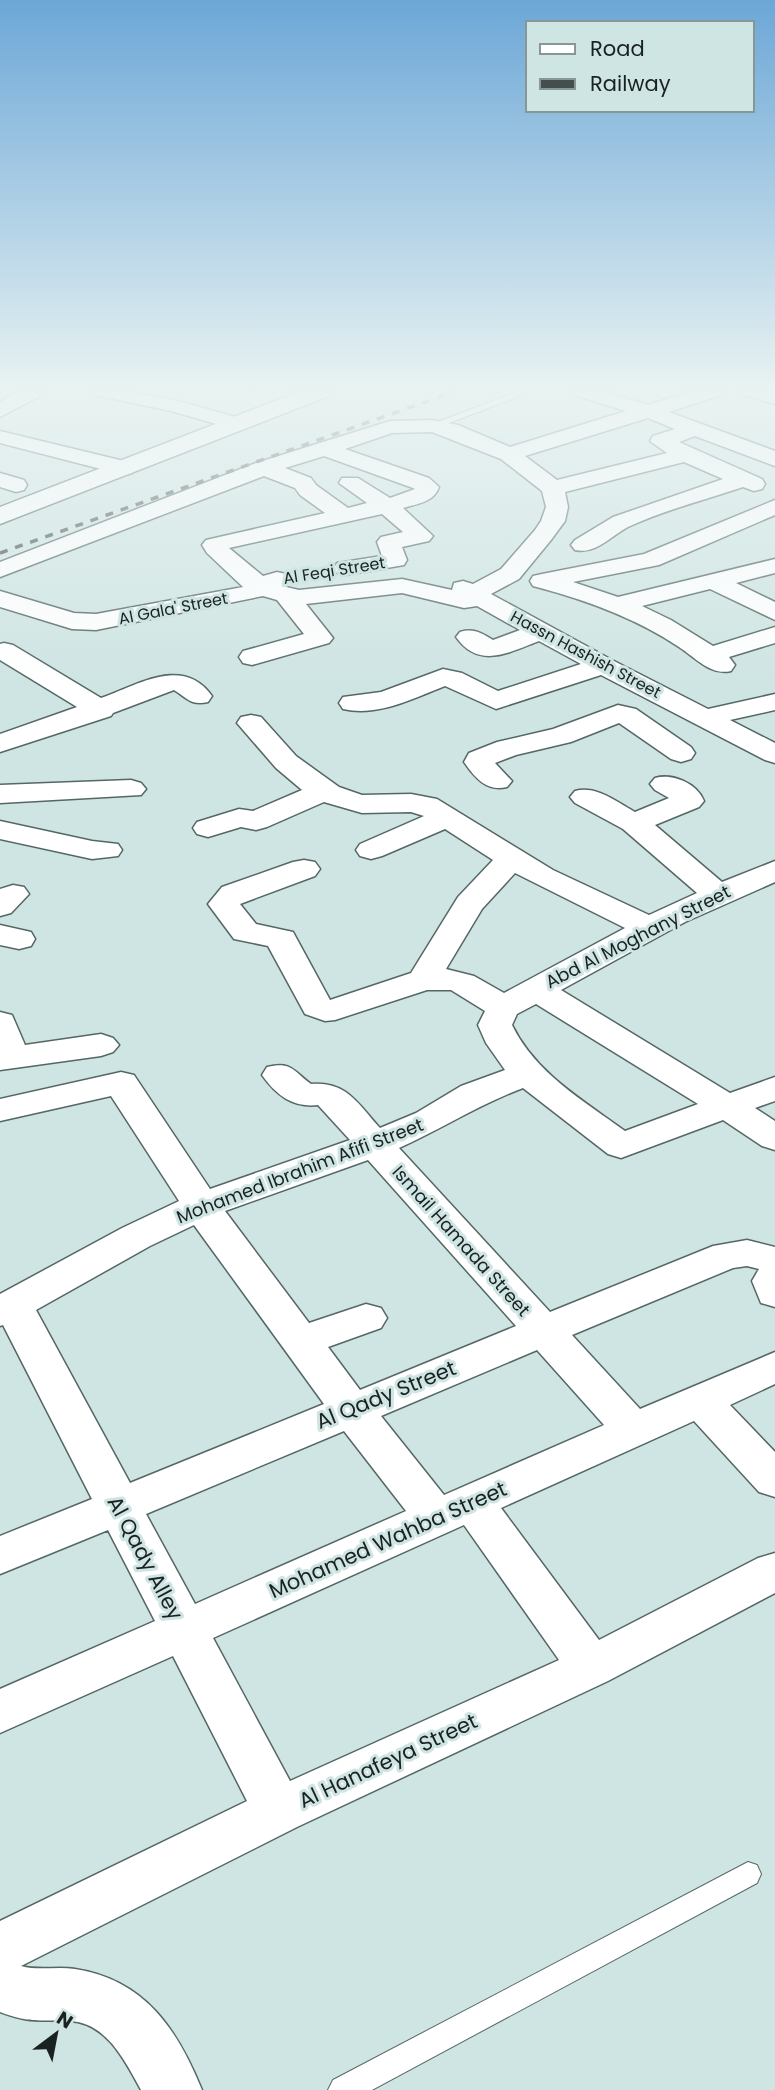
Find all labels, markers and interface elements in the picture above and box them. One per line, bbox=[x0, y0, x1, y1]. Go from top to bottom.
legend bbox=[526, 21, 754, 112]
text: Road bbox=[590, 34, 645, 63]
text: Railway bbox=[590, 69, 671, 98]
street label: Al Feqi Street bbox=[281, 551, 387, 590]
street label: Al Gala' Street bbox=[117, 587, 230, 630]
street label: Hassn Hashish Street bbox=[507, 605, 665, 704]
street label: Abd Al Moghany Street bbox=[541, 879, 735, 994]
street label: Mohamed Ibrahim Afifi Street bbox=[173, 1112, 427, 1229]
street label: Ismail Hamada Street bbox=[387, 1160, 536, 1322]
street label: Al Qady Street bbox=[311, 1353, 460, 1436]
street label: Mohamed Wahba Street bbox=[264, 1474, 511, 1605]
street label: Al Qady Alley bbox=[101, 1491, 190, 1625]
street label: Al Hanafeya Street bbox=[294, 1706, 482, 1815]
north arrow bbox=[21, 1999, 91, 2069]
text: N bbox=[52, 2005, 78, 2035]

